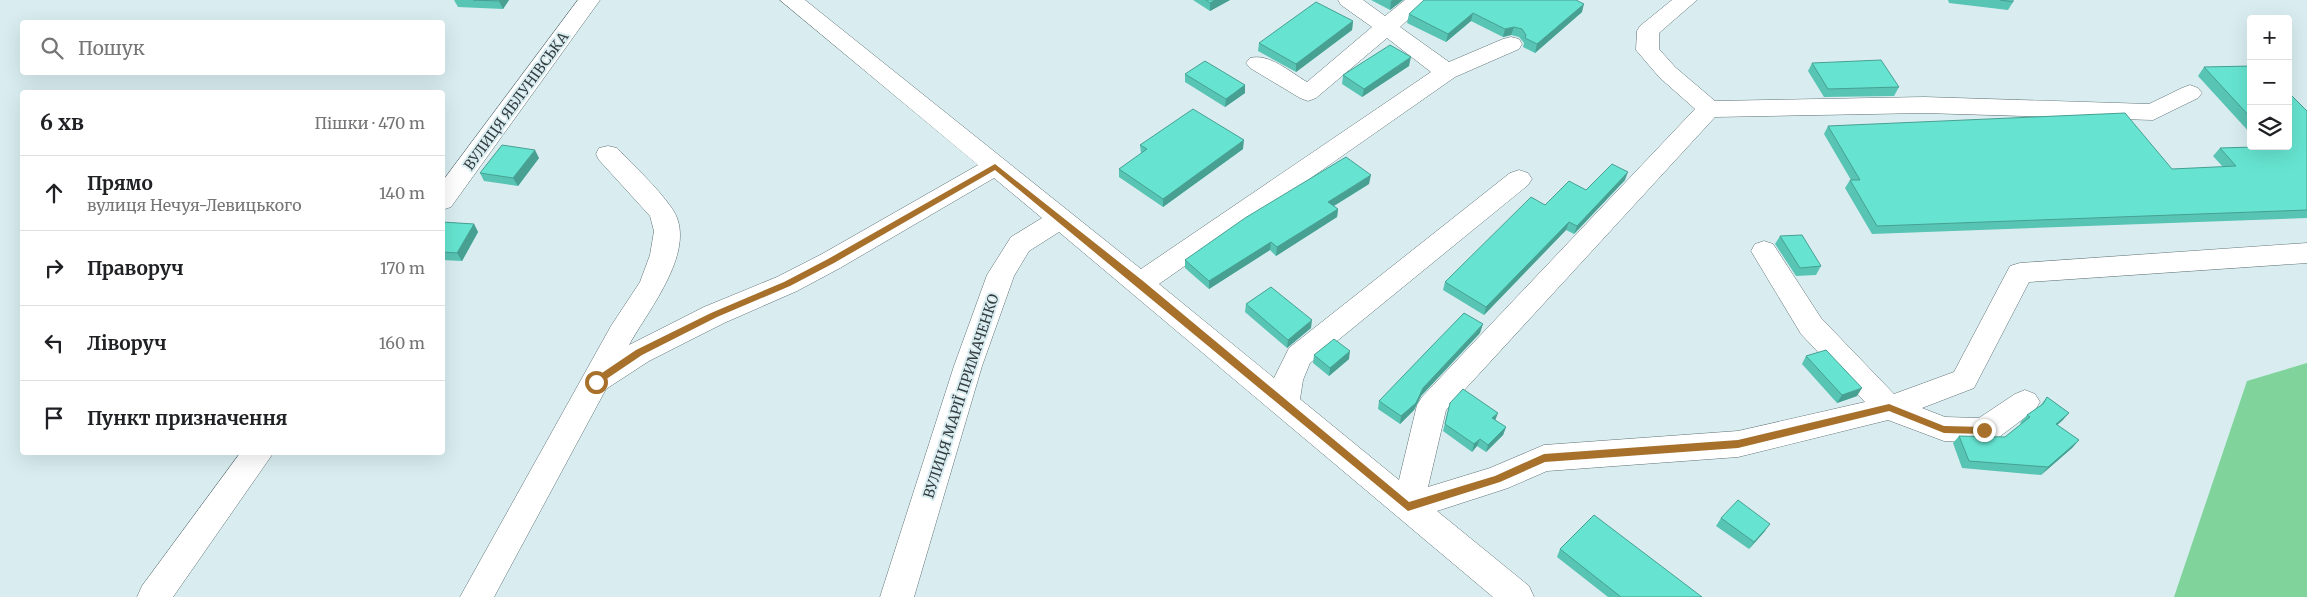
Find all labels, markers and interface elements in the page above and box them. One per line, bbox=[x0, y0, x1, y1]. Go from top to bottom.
map controls bbox=[2247, 15, 2292, 150]
button: + bbox=[2247, 15, 2292, 60]
search box bbox=[20, 20, 445, 75]
street label: ВУЛИЦЯ ЯБЛУНІВСЬКА bbox=[460, 28, 572, 174]
icon: search bbox=[38, 34, 66, 62]
text: Пошук bbox=[78, 36, 145, 60]
button: − bbox=[2247, 60, 2292, 105]
button: layers bbox=[2247, 105, 2292, 150]
text: 6 хв bbox=[40, 109, 84, 136]
text: Пішки · 470 m bbox=[314, 113, 425, 133]
text: Прямо bbox=[87, 171, 153, 195]
icon: ahead bbox=[40, 179, 68, 207]
text: 140 m bbox=[379, 183, 425, 203]
text: вулиця Нечуя-Левицького bbox=[87, 195, 301, 215]
icon: right bbox=[40, 254, 68, 282]
text: Праворуч bbox=[87, 256, 184, 280]
text: 170 m bbox=[380, 258, 425, 278]
street label: ВУЛИЦЯ МАРІЇ ПРИМАЧЕНКО bbox=[919, 292, 1003, 500]
icon: left bbox=[40, 329, 68, 357]
text: Ліворуч bbox=[87, 331, 167, 355]
text: 160 m bbox=[379, 333, 425, 353]
route start bbox=[585, 371, 608, 394]
icon: arrive bbox=[40, 404, 68, 432]
text: Пункт призначення bbox=[87, 406, 287, 430]
route end bbox=[1973, 419, 1996, 442]

